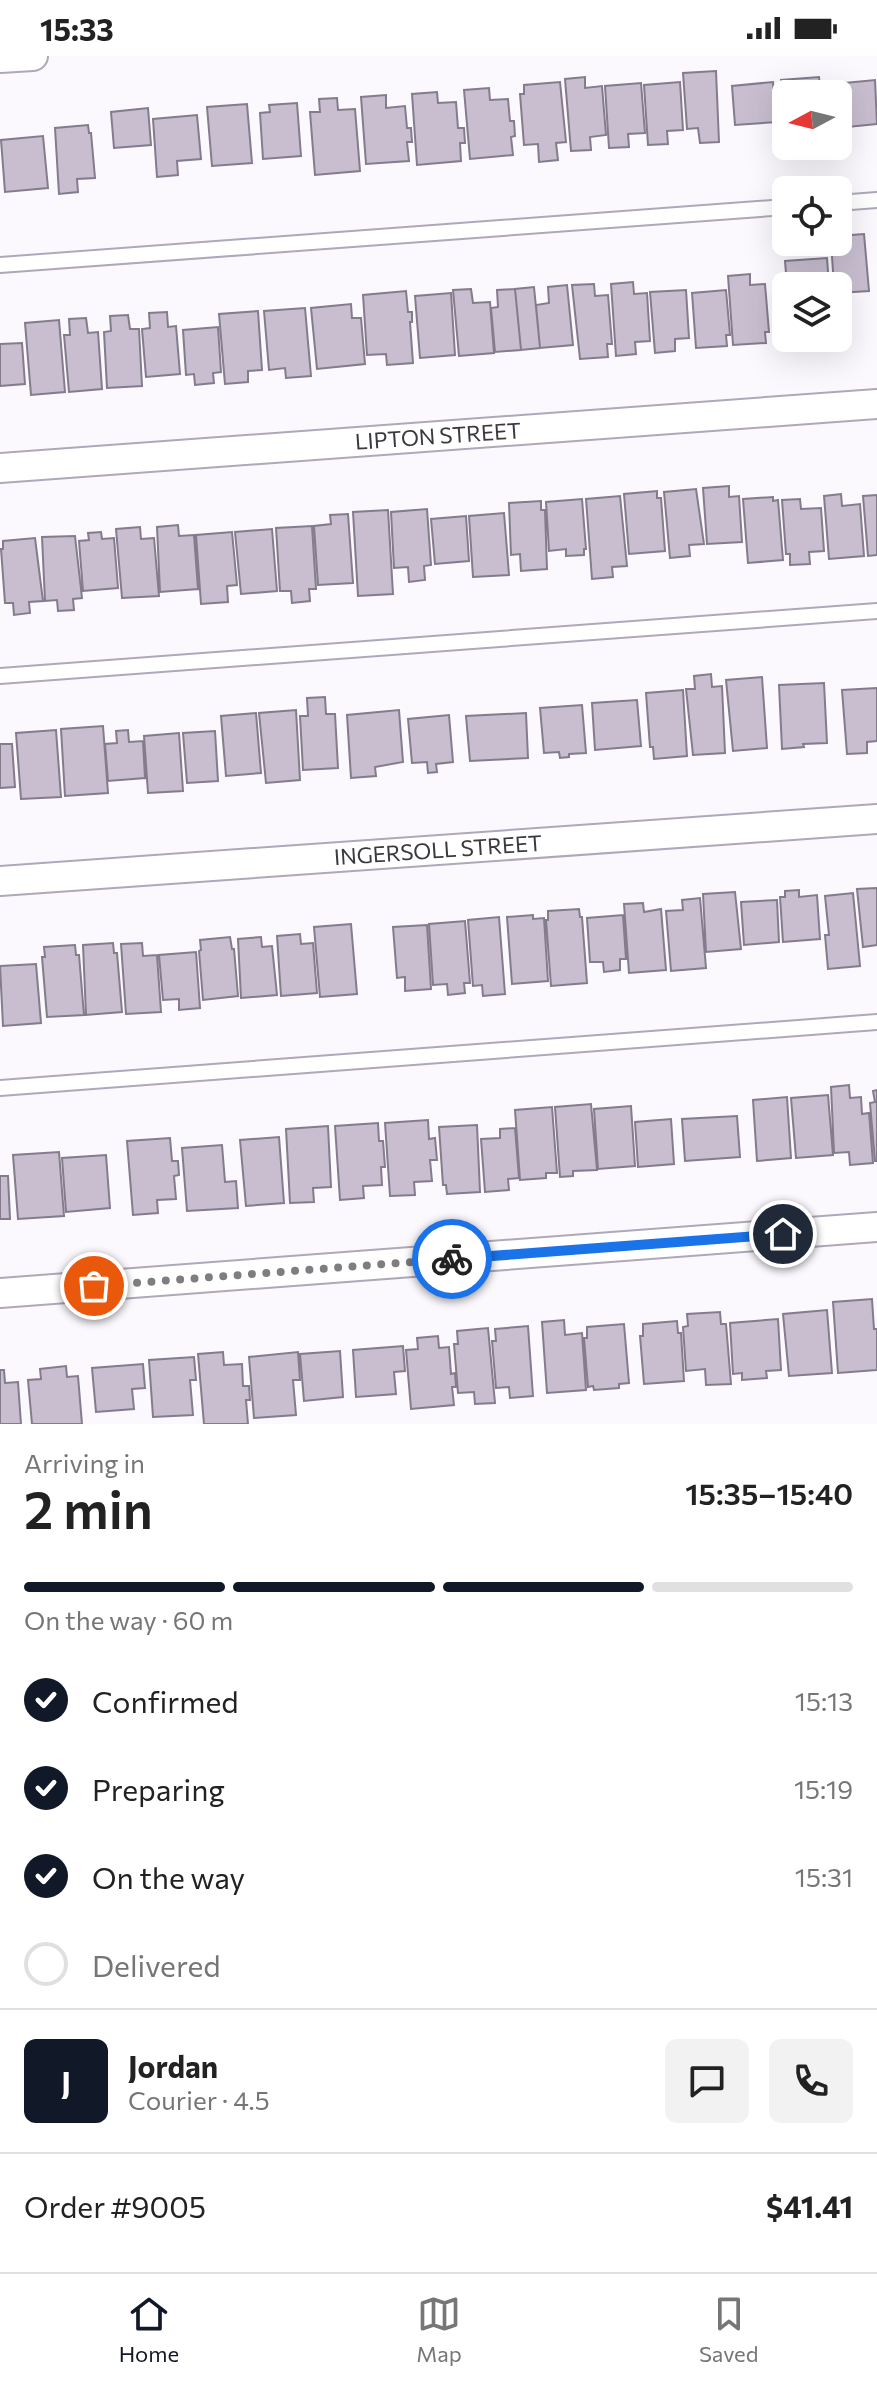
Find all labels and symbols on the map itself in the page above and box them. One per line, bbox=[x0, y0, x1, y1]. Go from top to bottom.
north arrow bbox=[772, 80, 852, 160]
street label: LIPTON STREET bbox=[354, 416, 522, 455]
street label: INGERSOLL STREET bbox=[333, 829, 543, 870]
pin bbox=[749, 1200, 817, 1268]
courier bbox=[412, 1219, 492, 1299]
pin bbox=[60, 1252, 128, 1320]

